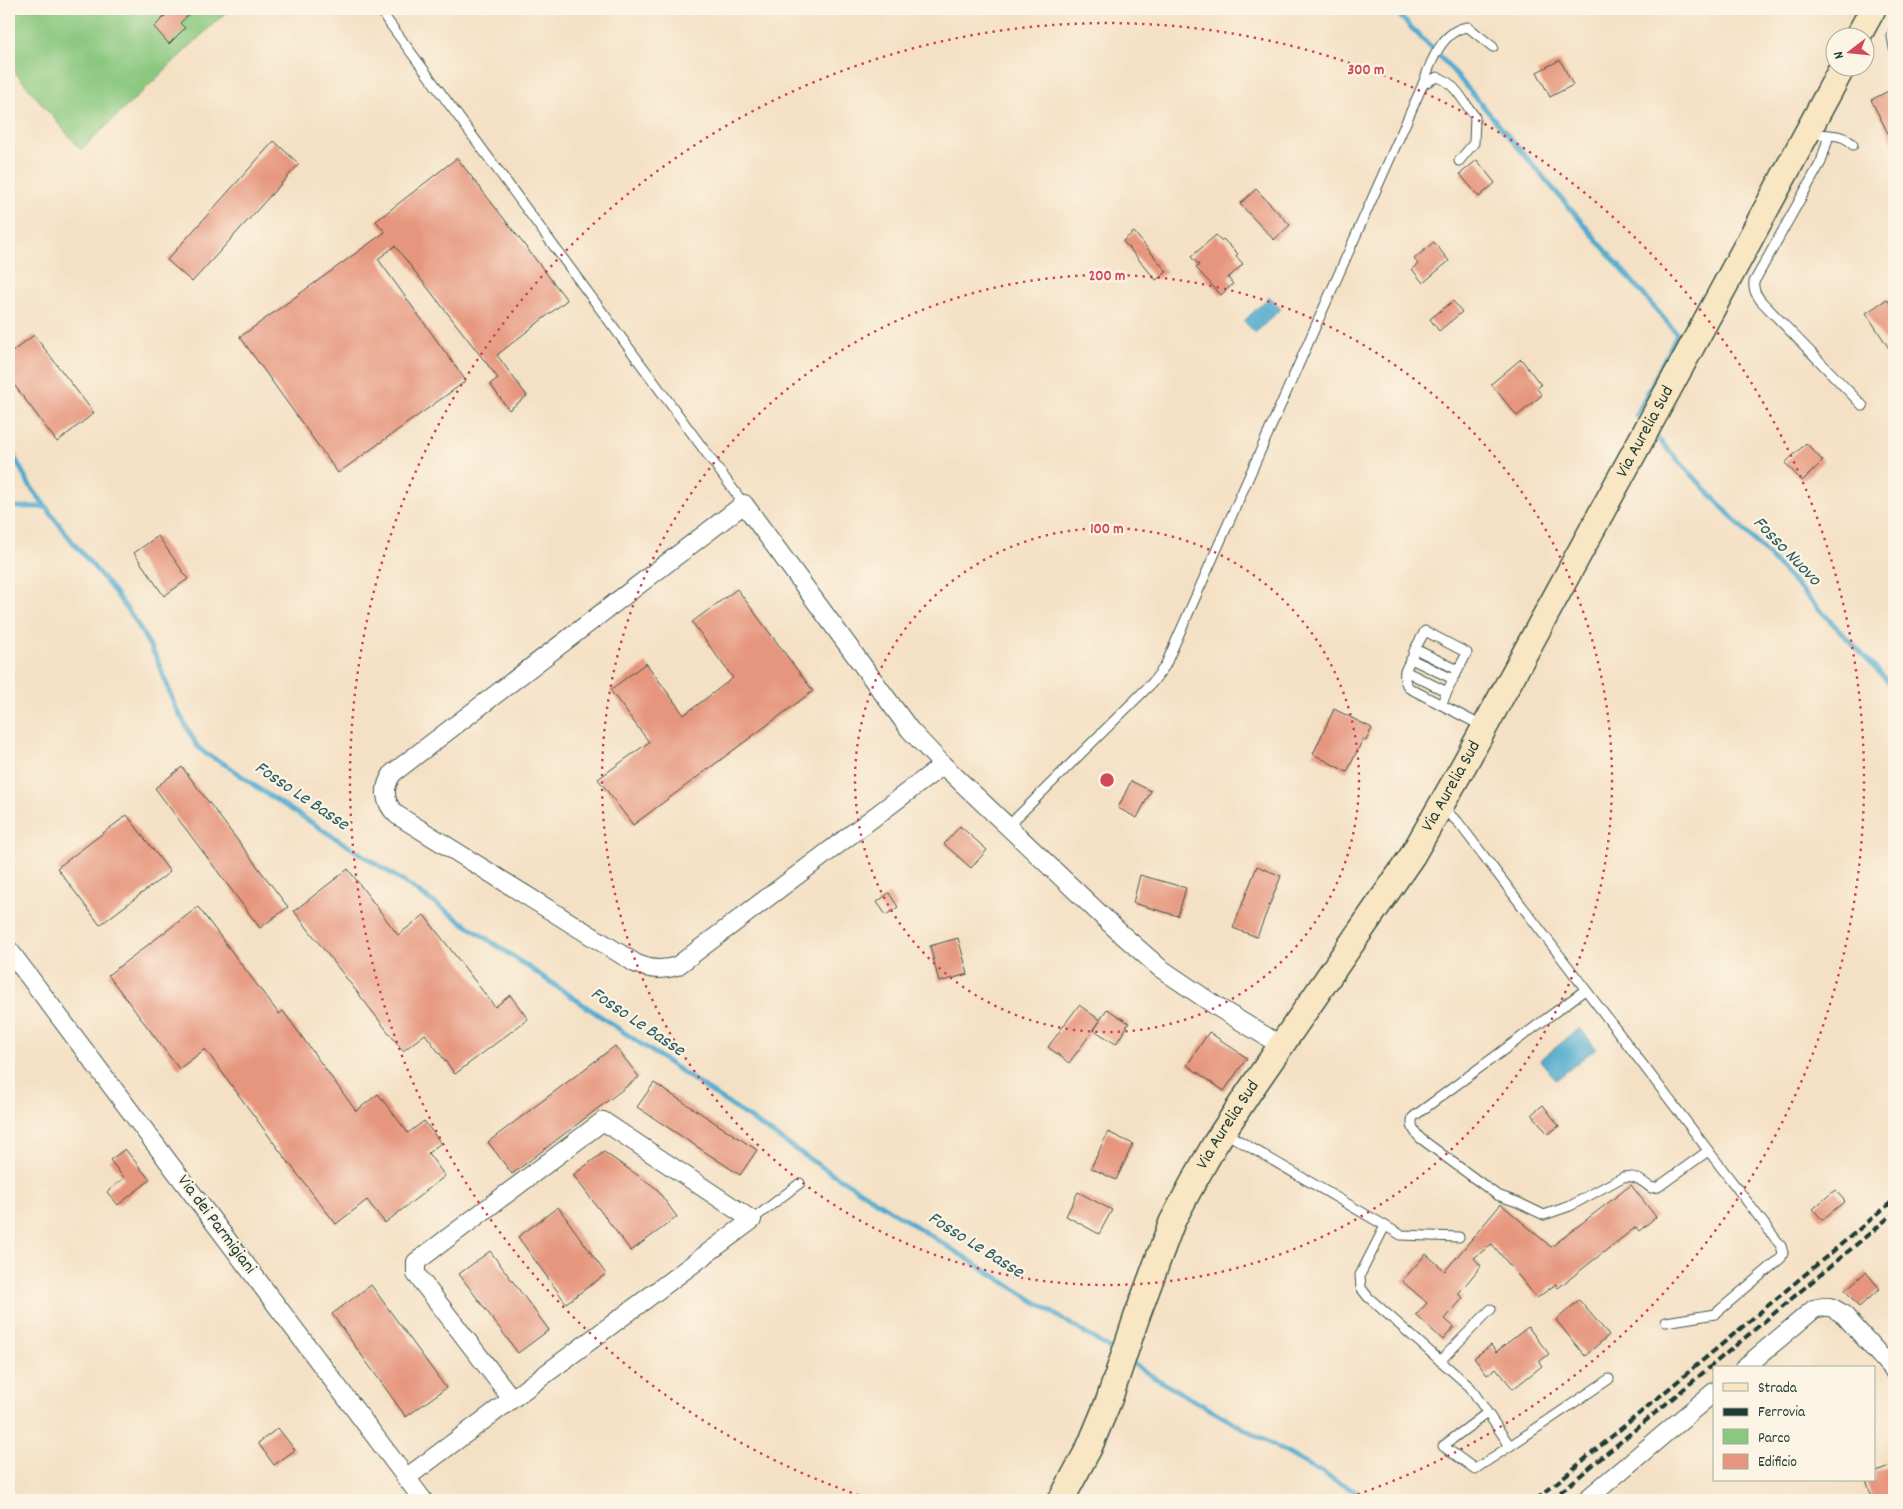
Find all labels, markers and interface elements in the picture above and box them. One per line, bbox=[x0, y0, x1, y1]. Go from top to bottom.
north arrow bbox=[1826, 28, 1876, 78]
text: N bbox=[1829, 49, 1850, 61]
text: 300 m bbox=[1348, 60, 1384, 82]
text: 200 m bbox=[1089, 266, 1125, 288]
street label: Via Aurelia Sud bbox=[1610, 382, 1680, 482]
water label: Fosso Nuovo bbox=[1746, 511, 1827, 594]
text: 100 m bbox=[1090, 519, 1124, 541]
street label: Via Aurelia Sud bbox=[1416, 736, 1487, 837]
water label: Fosso Le Basse bbox=[248, 755, 355, 839]
centre of rings bbox=[1098, 771, 1116, 789]
water label: Fosso Le Basse bbox=[584, 981, 691, 1065]
street label: Via Aurelia Sud bbox=[1191, 1075, 1266, 1174]
street label: Via dei Parmigiani bbox=[170, 1170, 262, 1280]
water label: Fosso Le Basse bbox=[922, 1206, 1030, 1287]
legend bbox=[1713, 1366, 1876, 1482]
text: Strada bbox=[1758, 1378, 1798, 1400]
text: Ferrovia bbox=[1758, 1402, 1806, 1424]
text: Parco bbox=[1758, 1428, 1790, 1450]
text: Edificio bbox=[1758, 1452, 1797, 1474]

